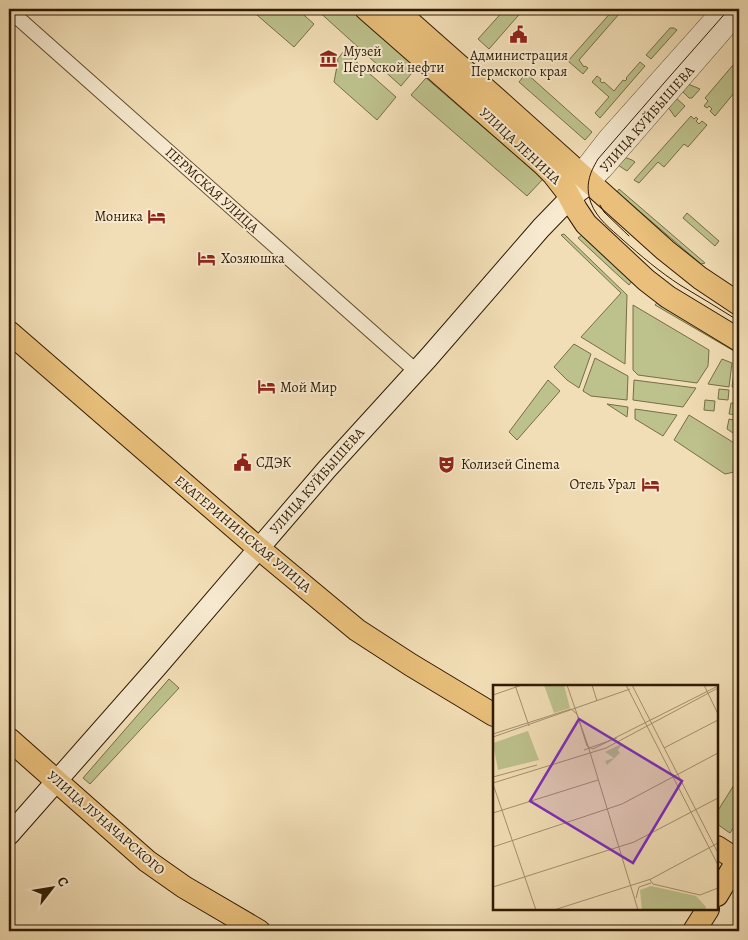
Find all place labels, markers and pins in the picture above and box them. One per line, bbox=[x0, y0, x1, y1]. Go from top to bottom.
public building icon: Администрация Пермского края bbox=[509, 25, 529, 45]
place label: Музей Пермской нефти bbox=[343, 42, 444, 77]
place label: Администрация Пермского края bbox=[469, 46, 568, 81]
museum icon: Музей Пермской нефти bbox=[319, 49, 339, 69]
hotel icon: Моника bbox=[147, 206, 167, 226]
place label: Моника bbox=[95, 207, 144, 226]
hotel icon: Хозяюшка bbox=[197, 248, 217, 268]
place label: Хозяюшка bbox=[221, 249, 285, 268]
hotel icon: Мой Мир bbox=[256, 377, 276, 397]
place label: Мой Мир bbox=[280, 378, 337, 397]
public building icon: СДЭК bbox=[232, 452, 252, 472]
place label: СДЭК bbox=[256, 453, 291, 472]
theatre icon: Колизей Cinema bbox=[437, 454, 457, 474]
place label: Колизей Cinema bbox=[461, 455, 560, 474]
hotel icon: Отель Урал bbox=[640, 474, 660, 494]
place label: Отель Урал bbox=[570, 475, 636, 494]

